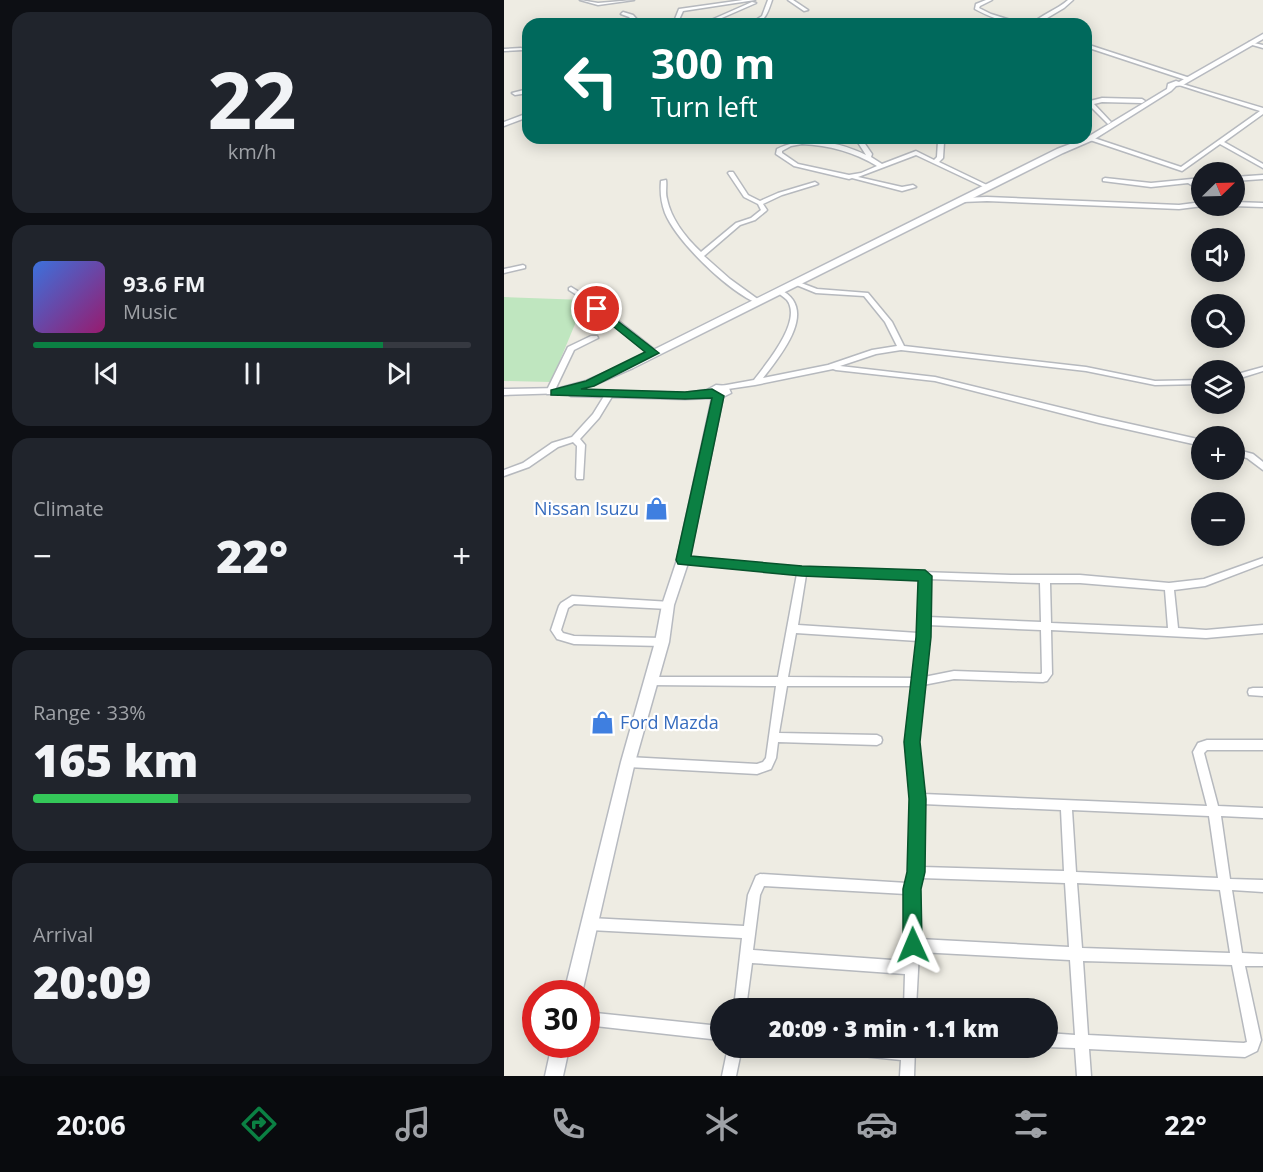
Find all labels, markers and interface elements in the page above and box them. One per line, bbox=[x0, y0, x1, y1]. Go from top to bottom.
text: 300 m bbox=[651, 34, 775, 91]
icon: left bbox=[552, 42, 630, 120]
text: 22 bbox=[207, 46, 297, 152]
text: Turn left bbox=[651, 88, 758, 125]
text: km/h bbox=[228, 138, 276, 165]
north arrow bbox=[1191, 162, 1245, 216]
map controls bbox=[1191, 162, 1245, 546]
button: sound bbox=[1191, 228, 1245, 282]
text: 93.6 FM bbox=[123, 268, 206, 298]
pin bbox=[571, 283, 622, 334]
icon: arrive bbox=[580, 292, 613, 325]
button: search bbox=[1191, 294, 1245, 348]
text: Music bbox=[123, 298, 177, 325]
icon: previous bbox=[90, 357, 123, 390]
icon: pause bbox=[236, 357, 269, 390]
icon: next bbox=[382, 357, 415, 390]
button: layers bbox=[1191, 360, 1245, 414]
button: + bbox=[1191, 426, 1245, 480]
button: − bbox=[1191, 492, 1245, 546]
text: Climate bbox=[33, 495, 104, 522]
shop icon: Nissan Isuzu bbox=[644, 495, 670, 521]
place label: Nissan Isuzu bbox=[534, 496, 639, 520]
text: 22° bbox=[216, 525, 288, 586]
text: − bbox=[33, 533, 52, 578]
text: + bbox=[452, 533, 471, 578]
text: Range · 33% bbox=[33, 699, 146, 726]
shop icon: Ford Mazda bbox=[589, 709, 615, 735]
place label: Ford Mazda bbox=[620, 710, 719, 734]
text: 165 km bbox=[33, 729, 198, 790]
position arrow bbox=[881, 913, 945, 977]
text: Arrival bbox=[33, 921, 93, 948]
text: 20:09 bbox=[33, 951, 151, 1012]
speed limit sign: 30 bbox=[522, 980, 600, 1058]
text: 20:09 · 3 min · 1.1 km bbox=[769, 1013, 999, 1043]
icon: directions bbox=[238, 1103, 280, 1145]
icon: music bbox=[392, 1103, 434, 1145]
icon: phone bbox=[547, 1103, 589, 1145]
icon: climate bbox=[701, 1103, 743, 1145]
icon: car bbox=[856, 1103, 898, 1145]
icon: filters bbox=[1010, 1103, 1052, 1145]
text: 20:06 bbox=[56, 1106, 126, 1143]
text: 22° bbox=[1164, 1106, 1207, 1143]

